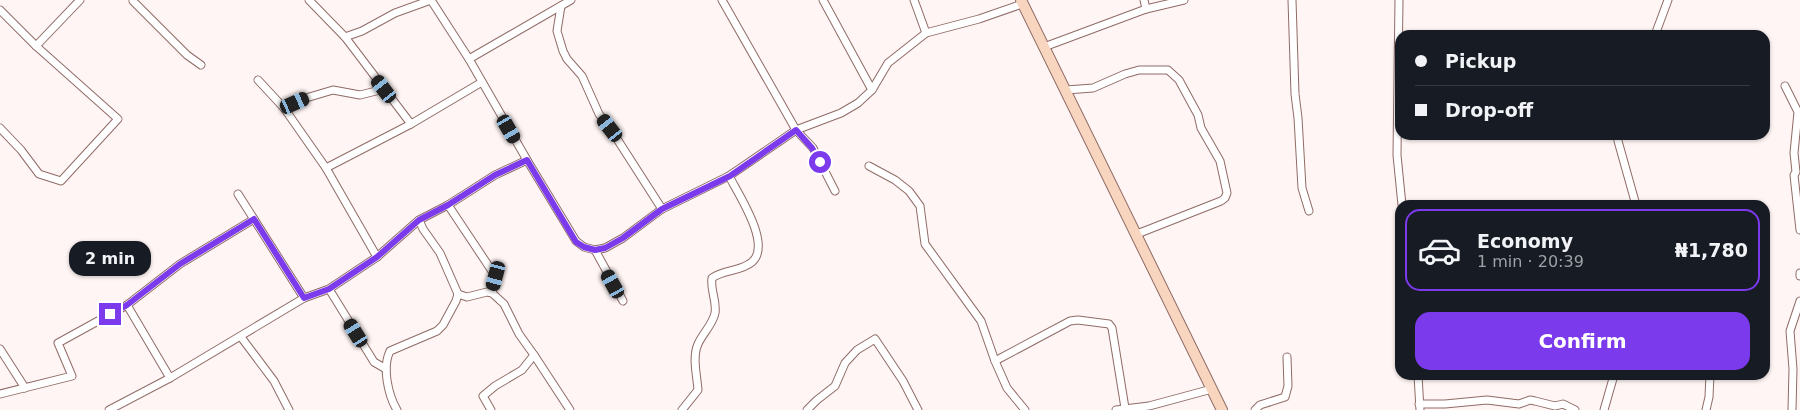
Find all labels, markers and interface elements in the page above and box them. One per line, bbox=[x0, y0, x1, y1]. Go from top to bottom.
text: Pickup bbox=[1445, 50, 1516, 72]
car bbox=[368, 73, 399, 105]
car bbox=[278, 90, 311, 116]
text: Drop-off bbox=[1445, 99, 1533, 121]
car bbox=[495, 112, 522, 146]
car bbox=[594, 112, 625, 144]
route start bbox=[809, 151, 831, 173]
icon: car bbox=[1417, 228, 1462, 273]
text: Economy bbox=[1477, 230, 1573, 252]
text: ₦1,780 bbox=[1675, 239, 1748, 261]
callout: 2 min bbox=[69, 242, 151, 276]
text: 2 min bbox=[85, 249, 135, 268]
text: 1 min · 20:39 bbox=[1477, 252, 1584, 271]
car bbox=[484, 260, 507, 292]
car bbox=[599, 267, 626, 301]
route end bbox=[99, 303, 121, 325]
button: Confirm bbox=[1415, 312, 1750, 370]
car bbox=[341, 316, 370, 350]

